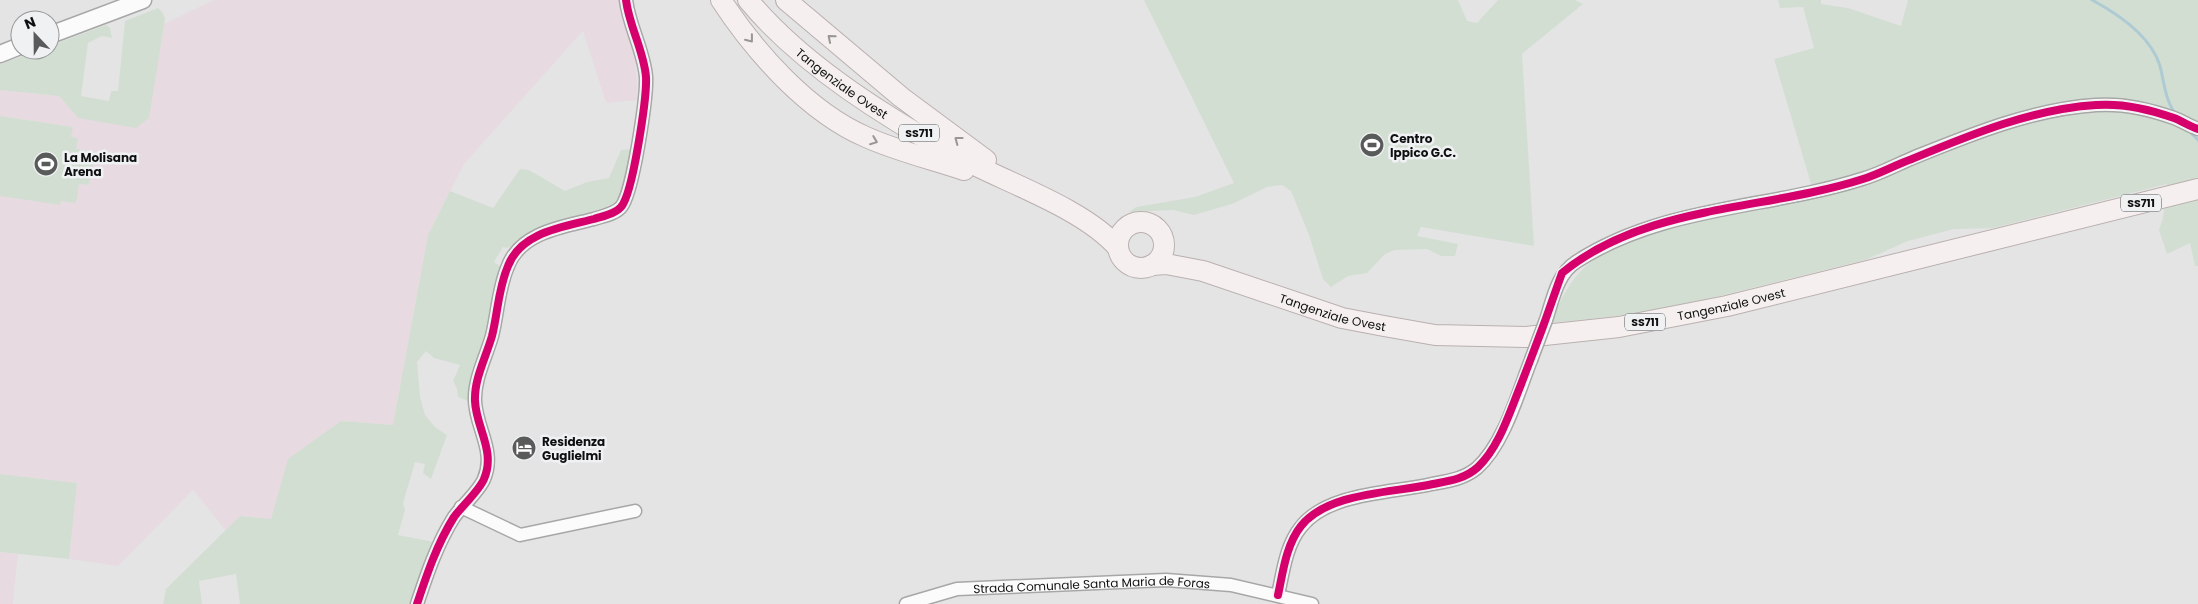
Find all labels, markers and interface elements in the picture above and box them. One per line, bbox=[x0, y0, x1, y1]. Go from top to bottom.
north arrow bbox=[10, 10, 60, 60]
text: N bbox=[22, 12, 39, 34]
one-way arrow bbox=[744, 33, 752, 42]
one-way arrow bbox=[828, 36, 837, 44]
street label: Tangenziale Ovest bbox=[792, 44, 891, 122]
road number: SS711 bbox=[899, 125, 939, 142]
place label: Centro Ippico G.C. bbox=[1390, 130, 1456, 161]
sports icon: Centro Ippico G.C. bbox=[1359, 132, 1385, 158]
one-way arrow bbox=[869, 134, 878, 145]
one-way arrow bbox=[955, 137, 964, 145]
place label: La Molisana Arena bbox=[64, 149, 137, 180]
sports icon: La Molisana Arena bbox=[33, 151, 59, 177]
road number: SS711 bbox=[2121, 194, 2161, 212]
street label: Tangenziale Ovest bbox=[1676, 283, 1787, 324]
street label: Tangenziale Ovest bbox=[1277, 289, 1387, 335]
road number: SS711 bbox=[1625, 314, 1665, 331]
place label: Residenza Guglielmi bbox=[542, 433, 605, 464]
hotel icon: Residenza Guglielmi bbox=[511, 435, 537, 461]
street label: Strada Comunale Santa Maria de Foras bbox=[973, 571, 1211, 597]

